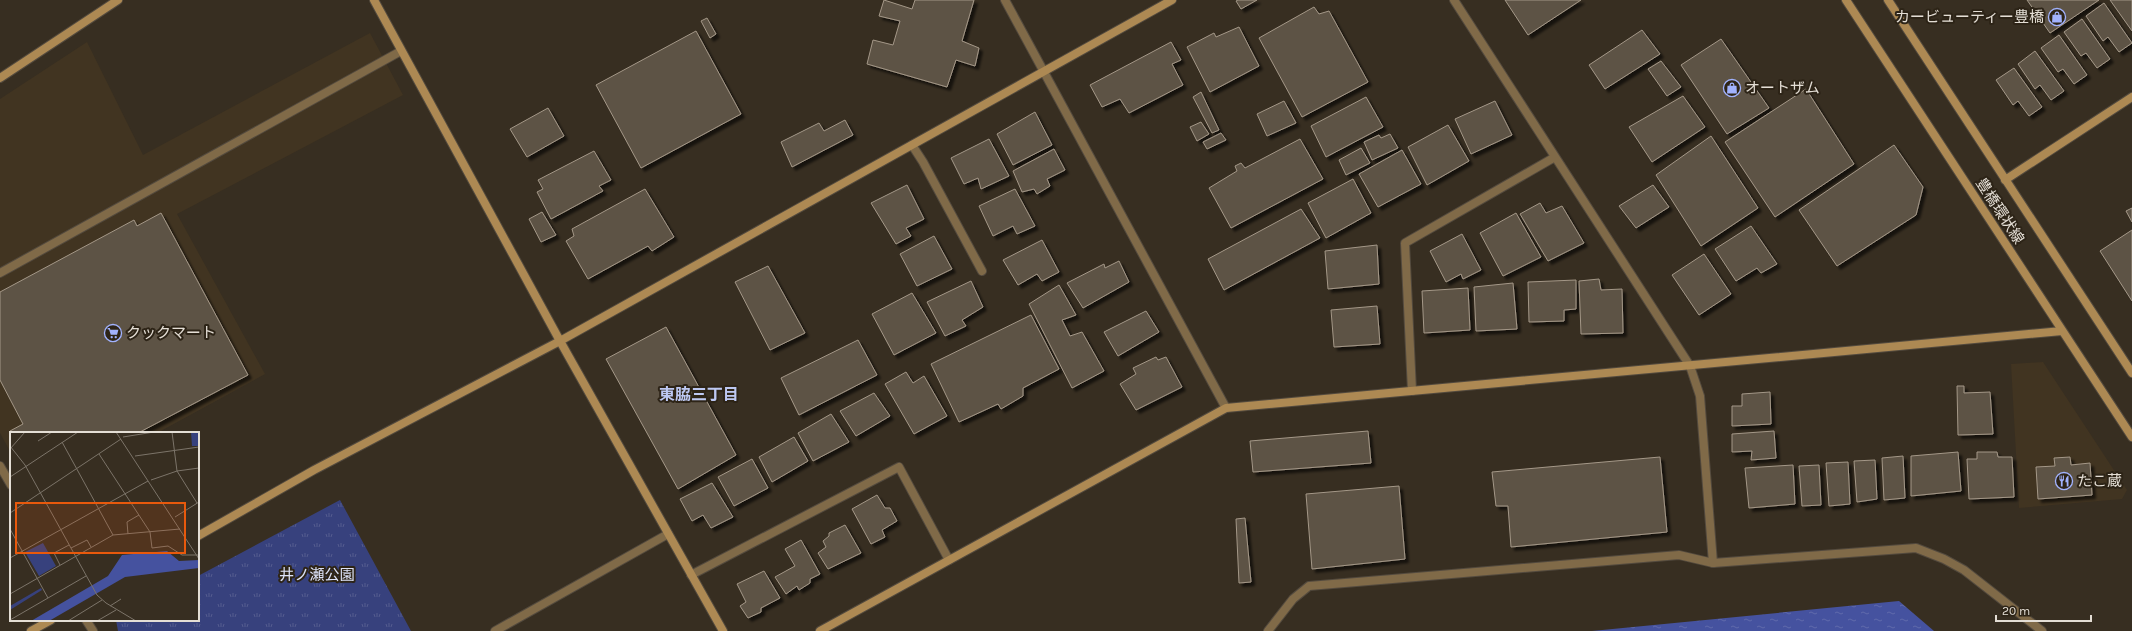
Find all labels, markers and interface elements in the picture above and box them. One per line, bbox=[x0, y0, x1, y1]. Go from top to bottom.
shop icon: カービューティー豊橋 bbox=[2047, 7, 2067, 27]
place label: カービューティー豊橋 bbox=[1895, 8, 2044, 26]
shop icon: オートザム bbox=[1722, 78, 1742, 98]
place label: オートザム bbox=[1745, 79, 1820, 97]
street label: 豊橋環状線 bbox=[1972, 175, 2028, 247]
supermarket icon: クックマート bbox=[103, 323, 123, 343]
place label: クックマート bbox=[126, 324, 216, 342]
district label: 東脇三丁目 bbox=[659, 385, 739, 404]
inset map bbox=[10, 432, 199, 621]
restaurant icon: たこ蔵 bbox=[2054, 471, 2074, 491]
place label: たこ蔵 bbox=[2077, 472, 2122, 490]
park label: 井ノ瀬公園 bbox=[279, 566, 355, 584]
scale bar bbox=[1996, 597, 2091, 623]
text: 20 m bbox=[2002, 604, 2030, 618]

